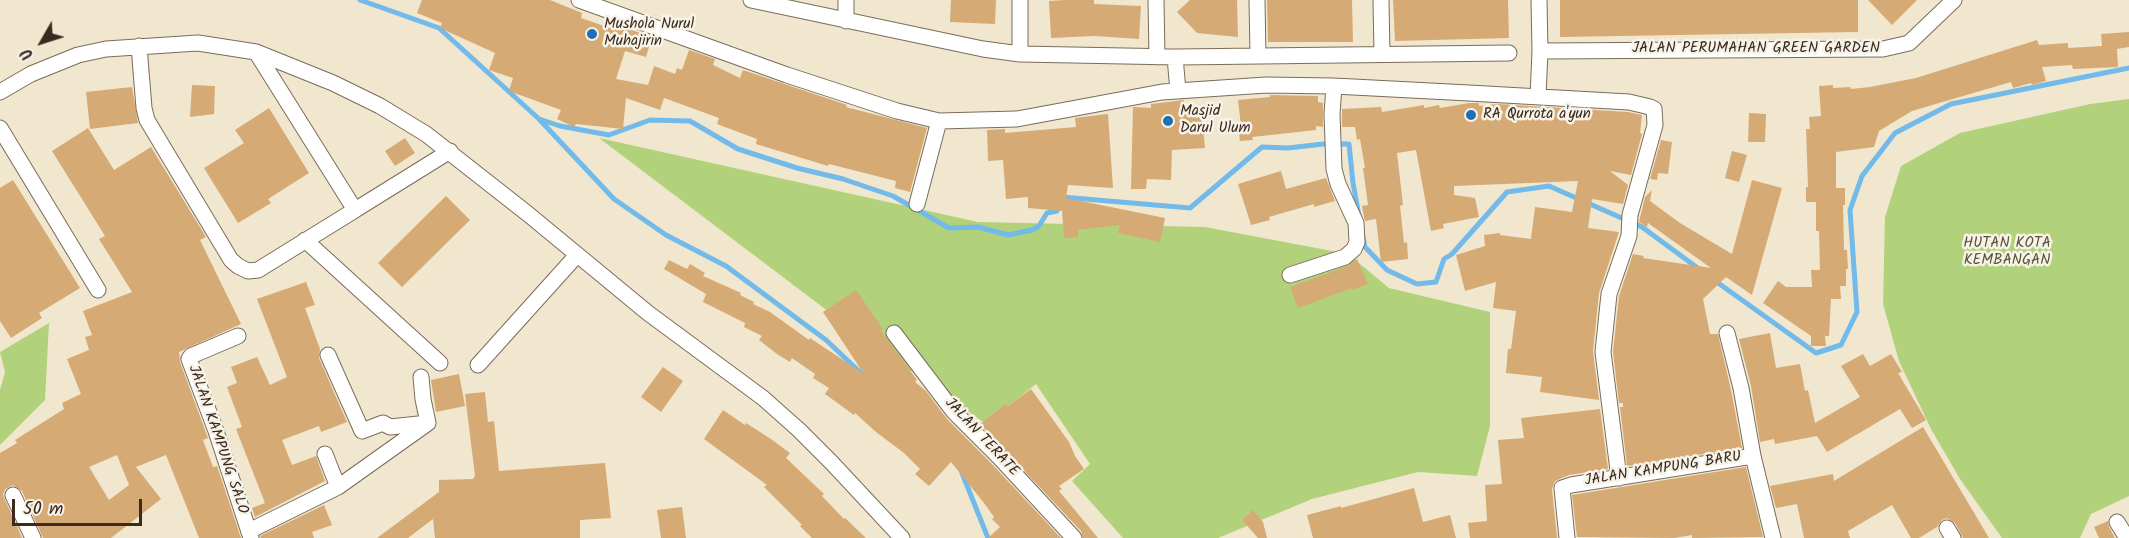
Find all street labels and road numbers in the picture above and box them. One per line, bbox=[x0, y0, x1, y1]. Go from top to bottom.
street label: JALAN PERUMAHAN GREEN GARDEN bbox=[1632, 40, 1880, 58]
street label: JALAN KAMPUNG SALO bbox=[183, 363, 251, 517]
street label: JALAN TERATE bbox=[940, 395, 1022, 481]
street label: JALAN KAMPUNG BARU bbox=[1583, 449, 1743, 491]

